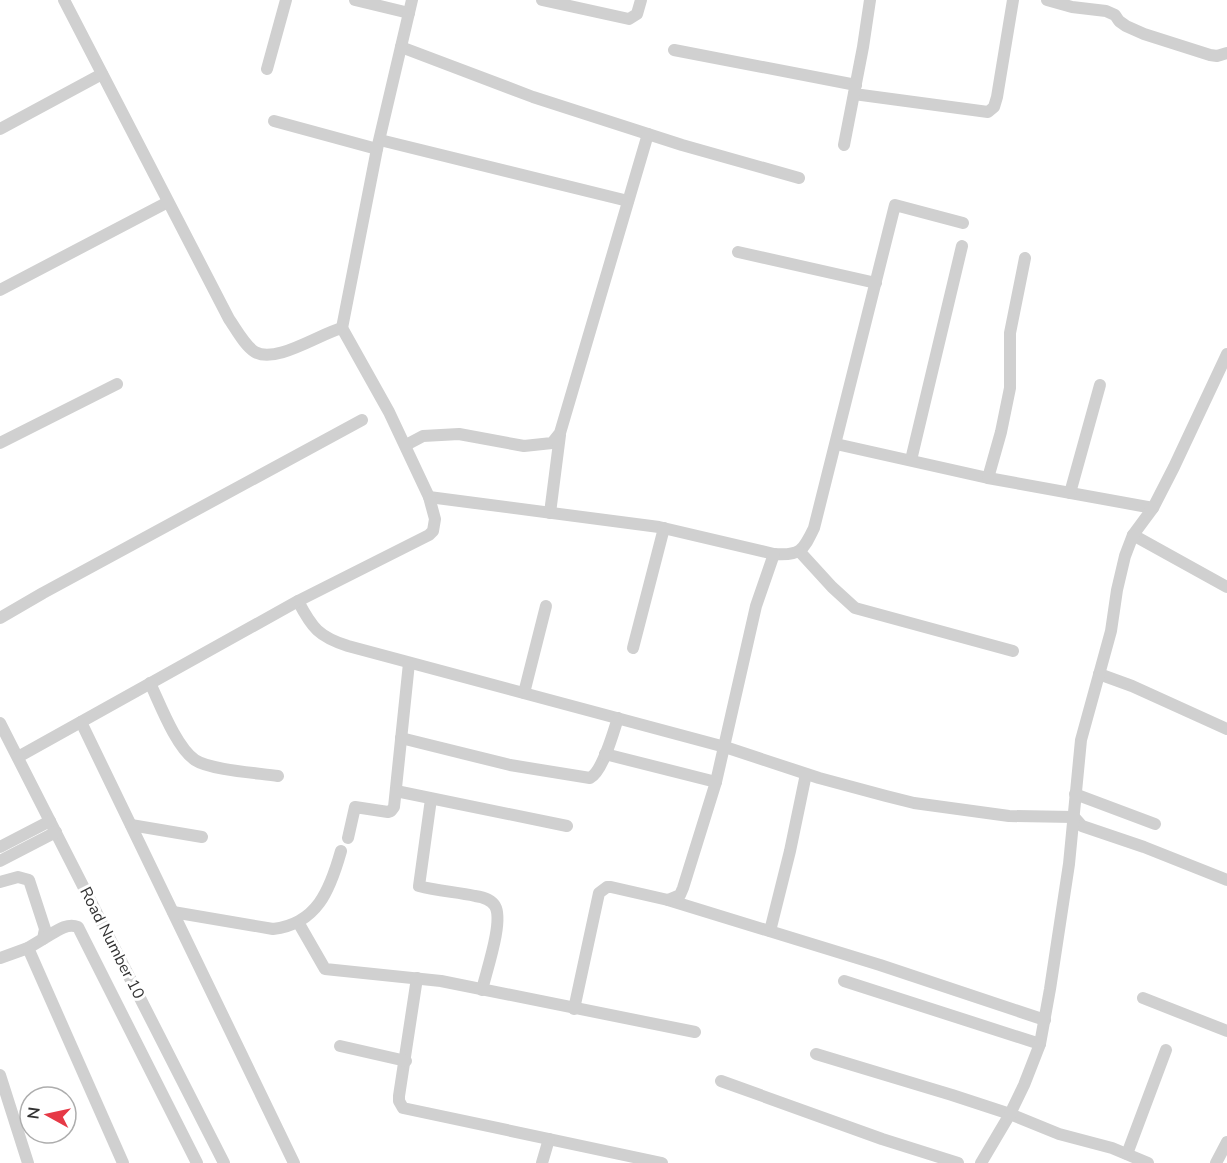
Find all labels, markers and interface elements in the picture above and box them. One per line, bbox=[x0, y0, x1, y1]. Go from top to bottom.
street label: Road Number 10 bbox=[74, 883, 150, 1003]
north arrow bbox=[18, 1085, 78, 1145]
text: N bbox=[22, 1106, 46, 1121]

